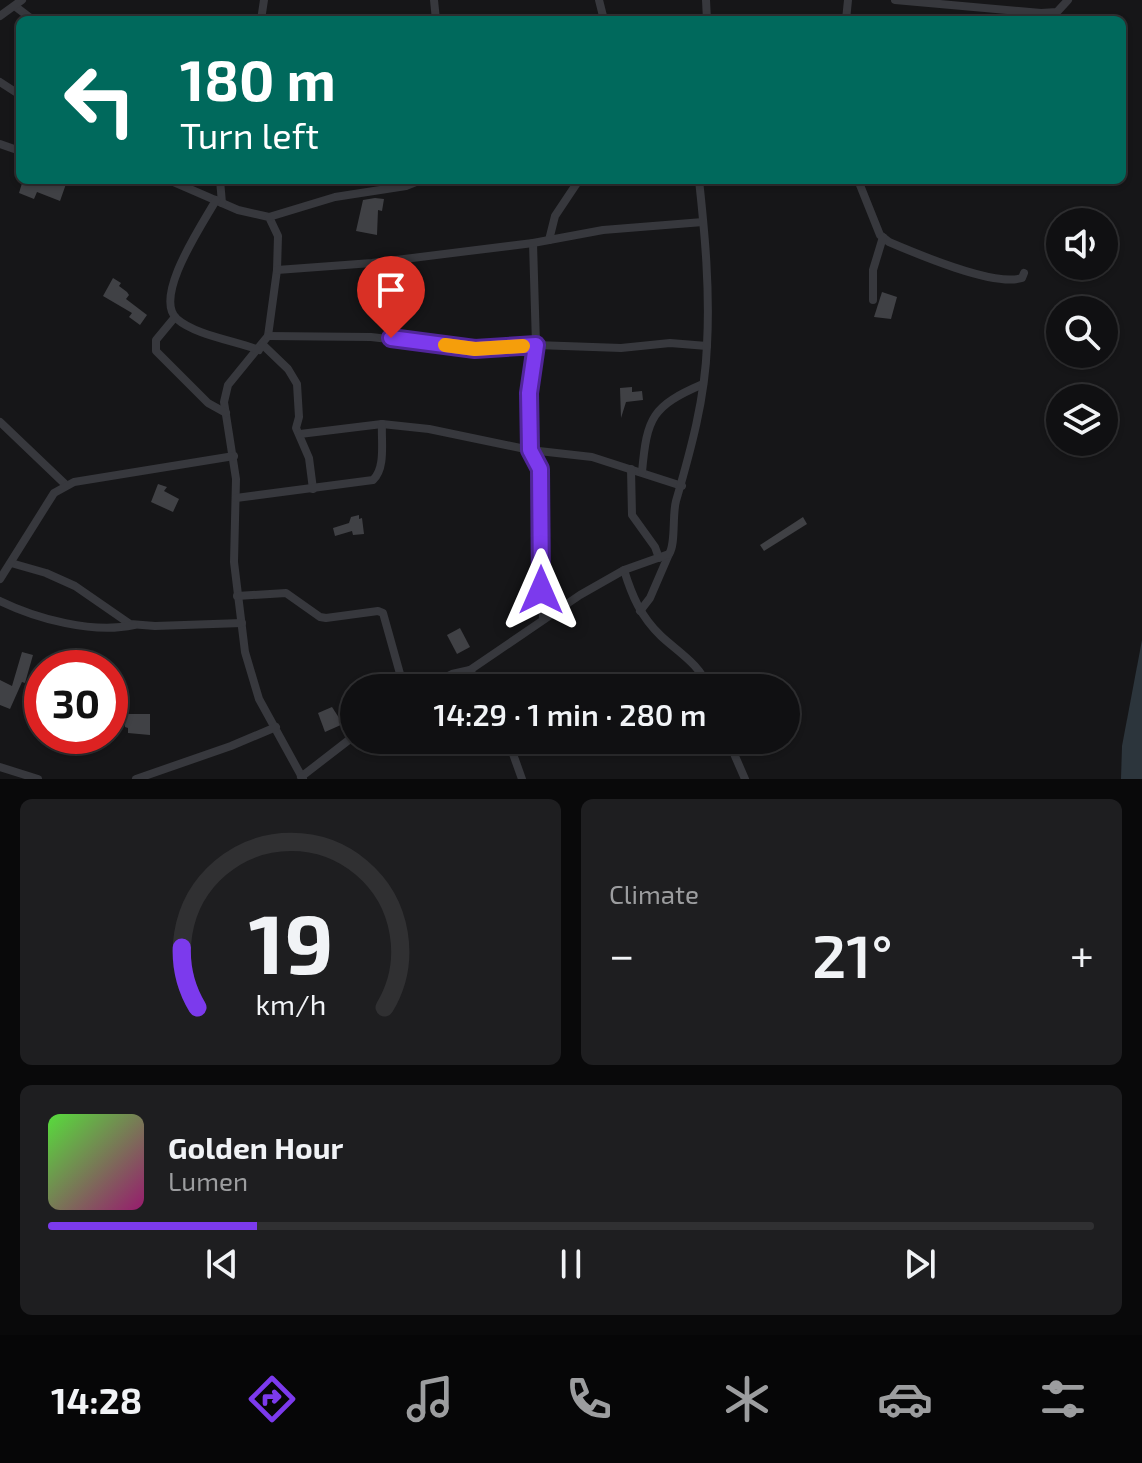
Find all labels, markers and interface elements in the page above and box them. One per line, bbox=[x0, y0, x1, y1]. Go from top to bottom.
text: 180 m bbox=[180, 45, 336, 112]
icon: left bbox=[48, 48, 152, 152]
text: Turn left bbox=[180, 113, 319, 156]
map controls bbox=[1046, 208, 1118, 456]
button: sound bbox=[1046, 208, 1118, 280]
pin bbox=[357, 256, 425, 338]
icon: arrive bbox=[369, 268, 413, 312]
button: search bbox=[1046, 296, 1118, 368]
button: layers bbox=[1046, 384, 1118, 456]
position arrow bbox=[499, 548, 583, 632]
speed limit sign: 30 bbox=[24, 650, 128, 754]
text: 14:29 · 1 min · 280 m bbox=[434, 696, 706, 732]
text: Climate bbox=[609, 878, 699, 909]
text: 19 bbox=[248, 891, 333, 991]
text: 21° bbox=[812, 918, 893, 990]
text: − bbox=[609, 927, 635, 980]
text: + bbox=[1070, 927, 1094, 980]
text: km/h bbox=[255, 986, 326, 1021]
text: Golden Hour bbox=[168, 1129, 343, 1165]
text: Lumen bbox=[168, 1165, 248, 1196]
icon: previous bbox=[200, 1242, 244, 1286]
icon: pause bbox=[549, 1242, 593, 1286]
icon: next bbox=[898, 1242, 942, 1286]
icon: directions bbox=[244, 1371, 300, 1427]
icon: music bbox=[402, 1371, 458, 1427]
icon: phone bbox=[561, 1371, 617, 1427]
icon: climate bbox=[719, 1371, 775, 1427]
icon: car bbox=[877, 1371, 933, 1427]
icon: filters bbox=[1035, 1371, 1091, 1427]
text: 14:28 bbox=[51, 1378, 142, 1421]

